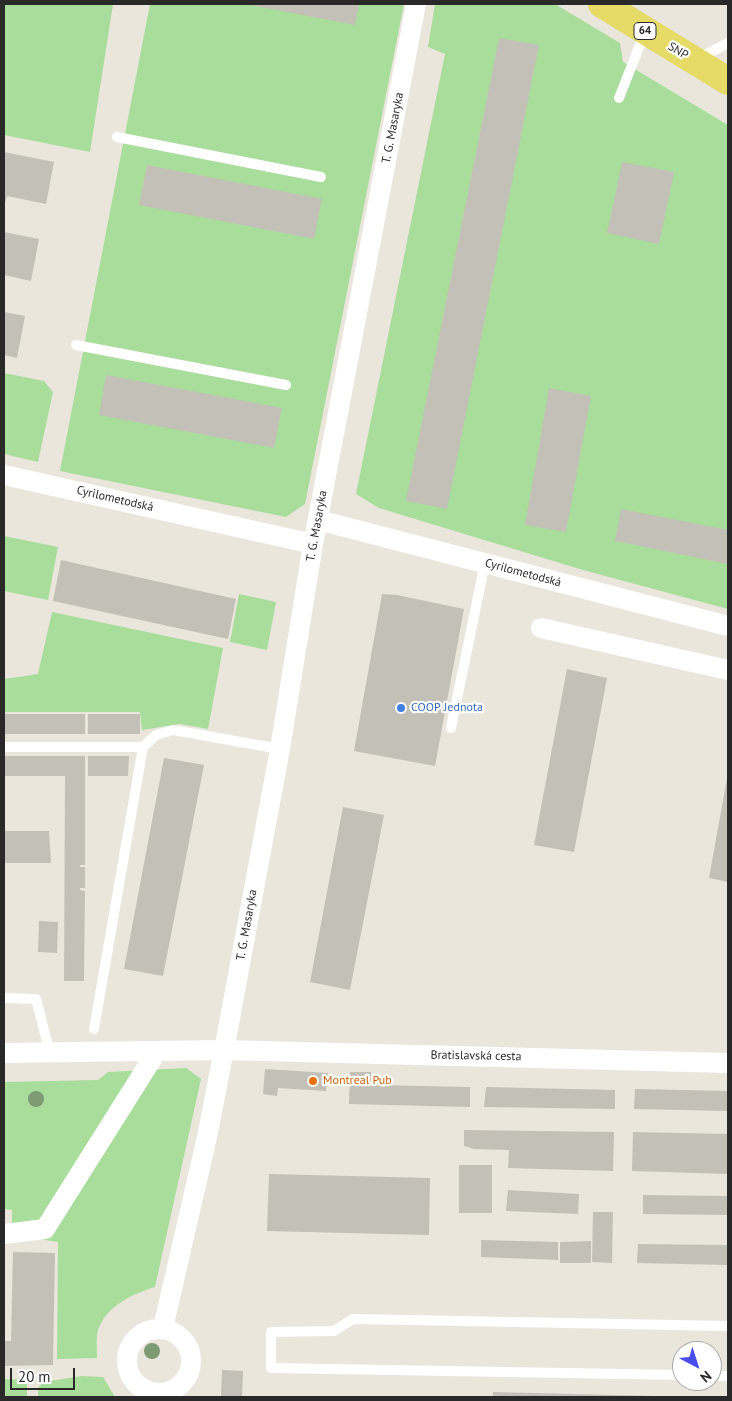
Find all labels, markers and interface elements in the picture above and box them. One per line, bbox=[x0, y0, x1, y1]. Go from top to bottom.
road number: 64 bbox=[634, 22, 656, 40]
street label: SNP bbox=[665, 39, 691, 63]
street label: T. G. Masaryka bbox=[379, 91, 407, 165]
street label: Cyrilometodská bbox=[75, 483, 155, 515]
street label: T. G. Masaryka bbox=[304, 489, 330, 563]
street label: Cyrilometodská bbox=[483, 556, 563, 590]
place label: COOP Jednota bbox=[411, 701, 483, 715]
marker: COOP Jednota bbox=[395, 702, 407, 714]
street label: T. G. Masaryka bbox=[234, 888, 260, 962]
street label: Bratislavská cesta bbox=[430, 1048, 522, 1064]
place label: Montreal Pub bbox=[323, 1074, 392, 1088]
marker: Montreal Pub bbox=[307, 1075, 319, 1087]
north arrow bbox=[672, 1341, 722, 1391]
scale bar bbox=[12, 1358, 78, 1390]
text: 20 m bbox=[18, 1367, 51, 1386]
text: N bbox=[697, 1367, 715, 1387]

